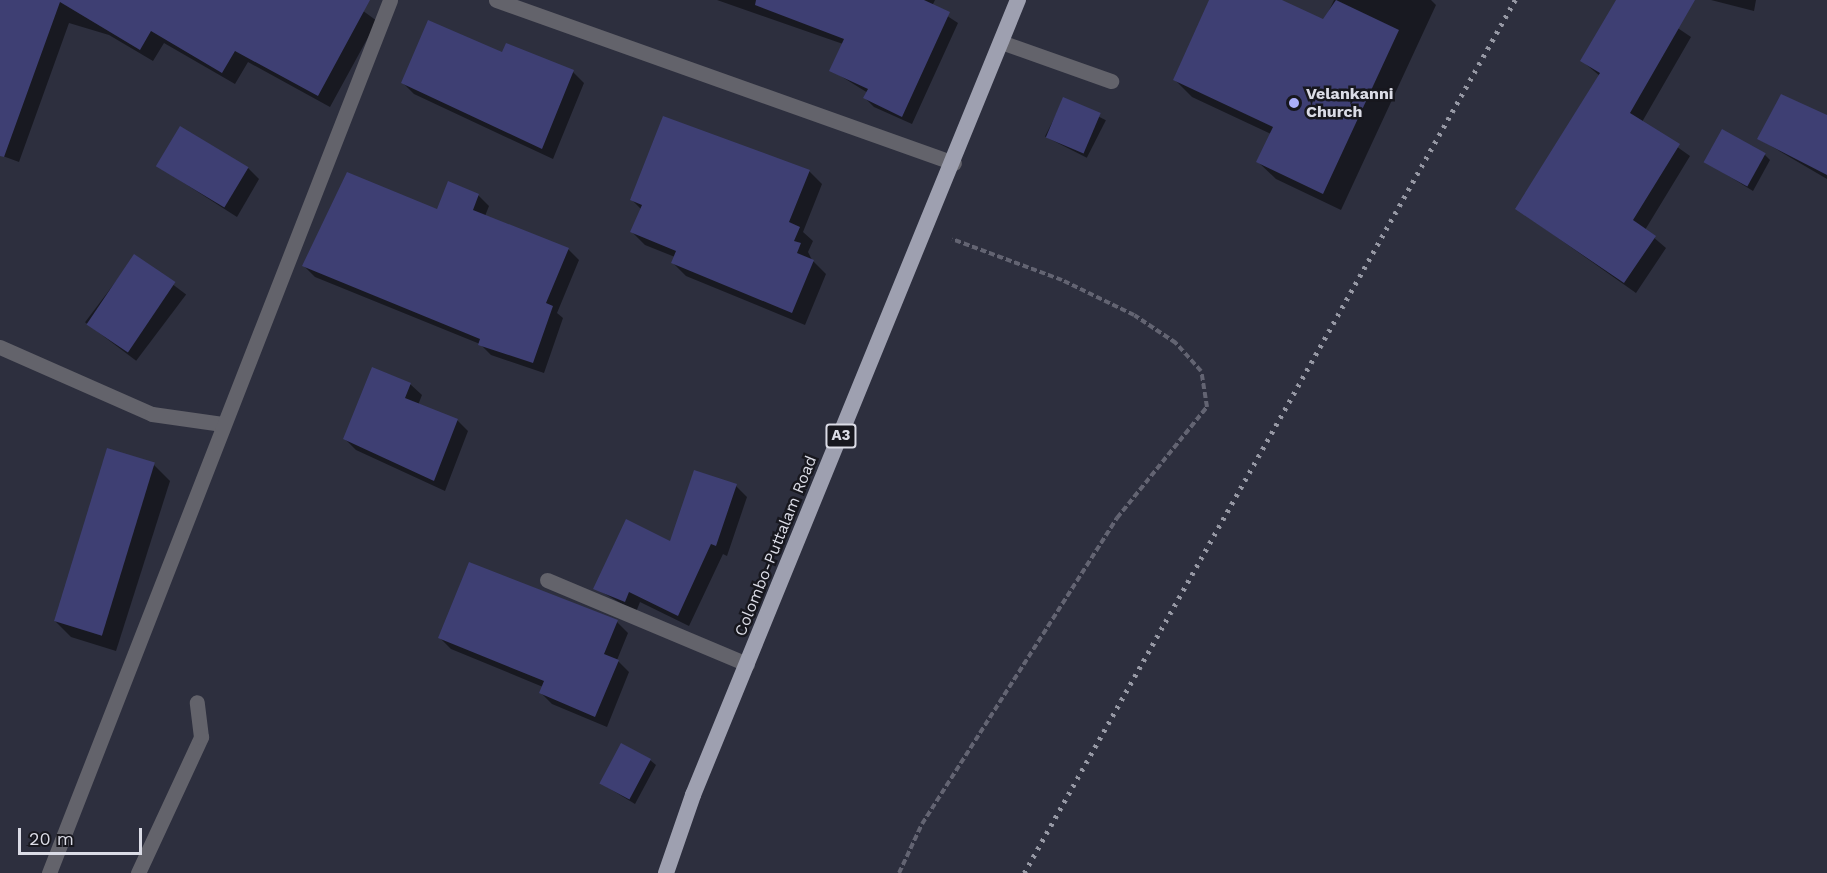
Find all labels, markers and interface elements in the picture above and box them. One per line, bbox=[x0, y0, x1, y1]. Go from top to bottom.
place label: Velankanni Church bbox=[1306, 84, 1393, 122]
marker: Velankanni Church bbox=[1287, 96, 1301, 110]
road number: A3 bbox=[824, 424, 858, 448]
street label: Colombo-Puttalam Road bbox=[731, 453, 821, 639]
scale bar bbox=[21, 816, 146, 854]
text: 20 m bbox=[29, 828, 74, 849]

